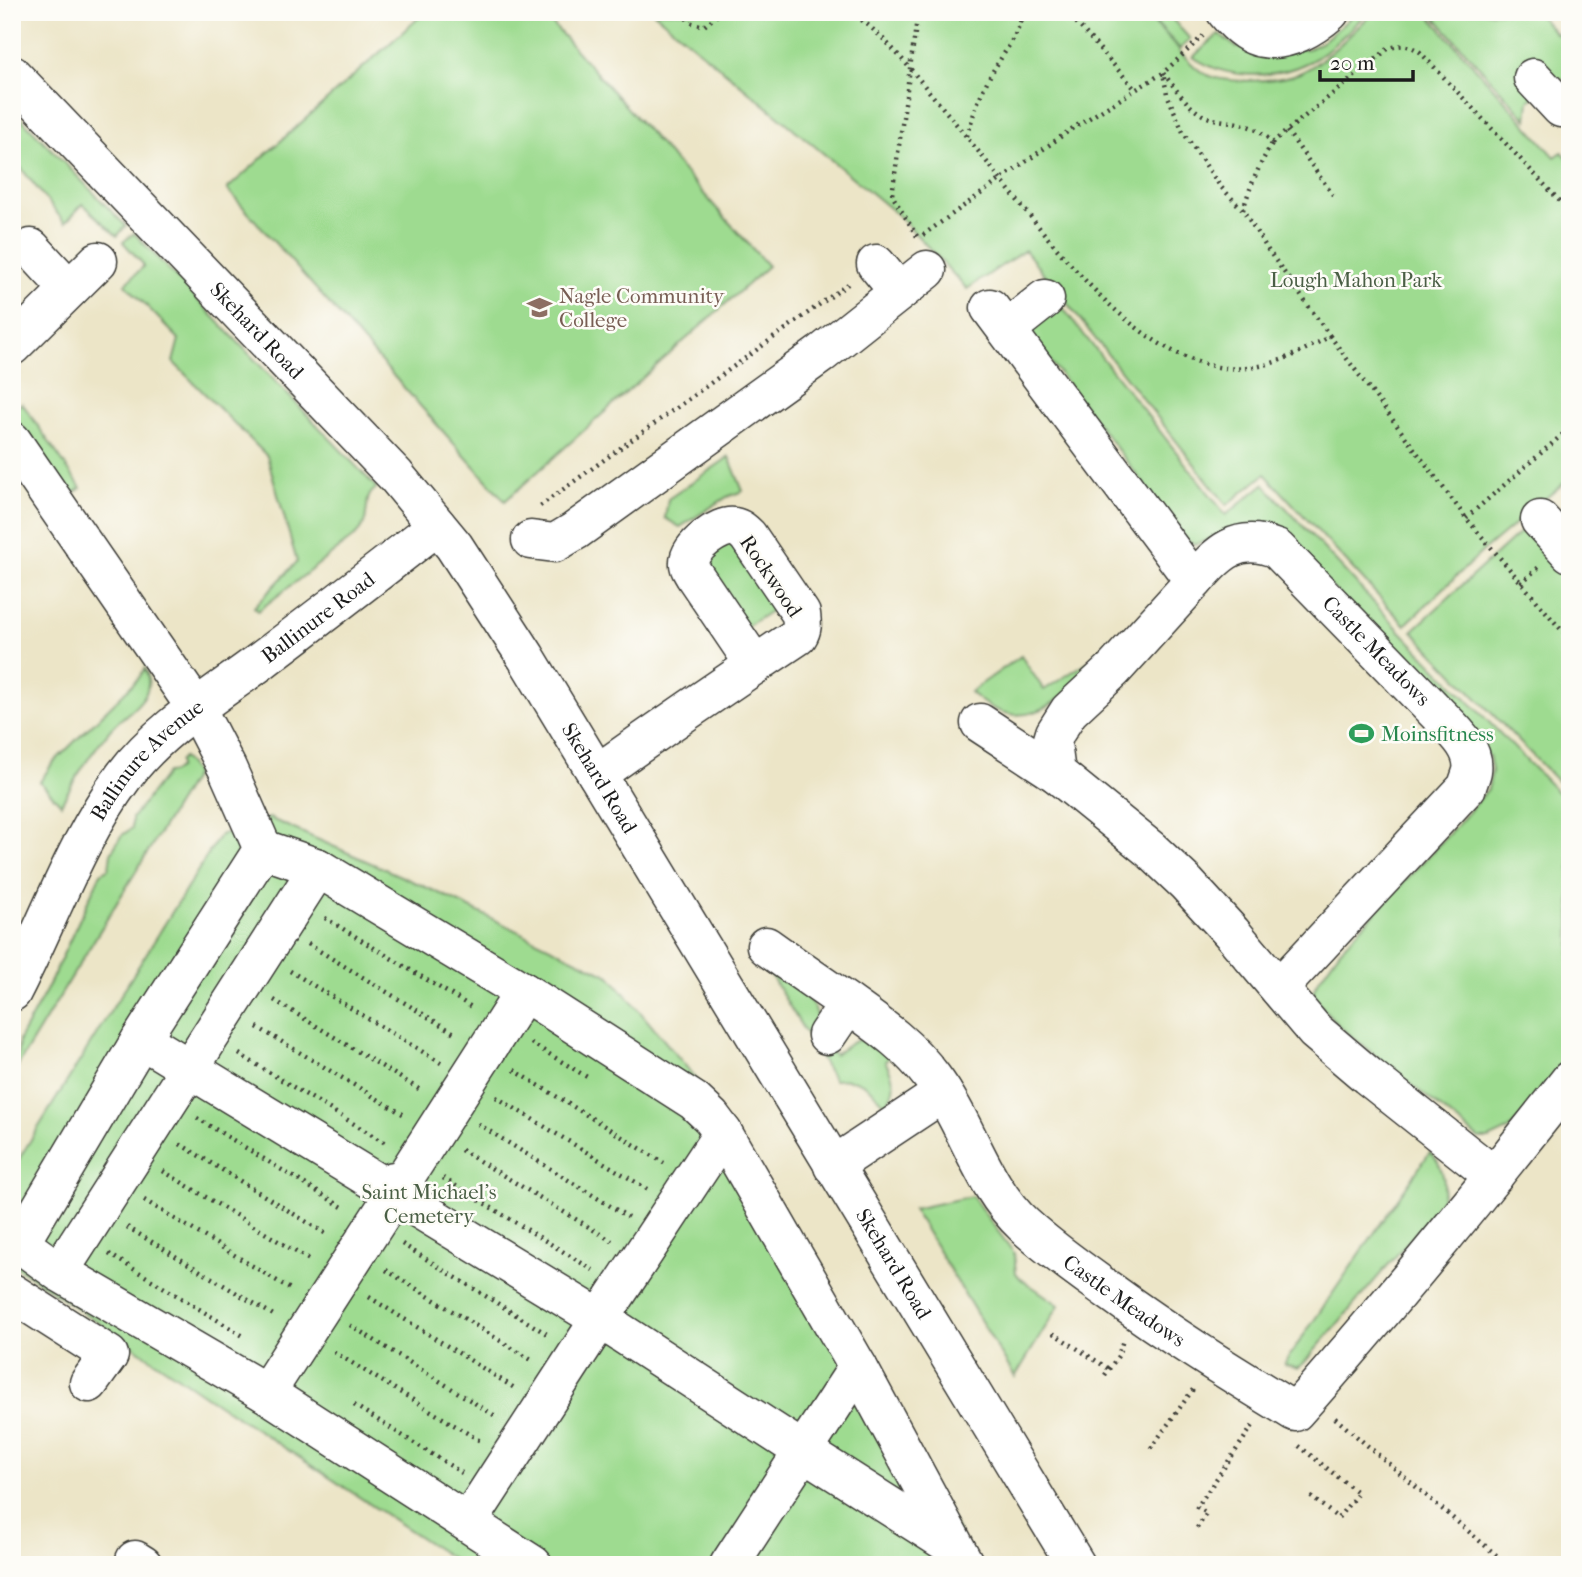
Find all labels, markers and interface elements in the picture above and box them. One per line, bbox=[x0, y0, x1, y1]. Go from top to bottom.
scale bar bbox=[1320, 38, 1412, 82]
text: 20 m bbox=[1330, 51, 1375, 75]
park label: Lough Mahon Park bbox=[1270, 268, 1442, 292]
street label: Skehard Road bbox=[205, 277, 309, 384]
place label: Nagle Community College bbox=[559, 284, 725, 332]
school or university icon: Nagle Community College bbox=[525, 294, 553, 322]
street label: Rockwood bbox=[735, 530, 807, 622]
street label: Ballinure Road bbox=[257, 567, 380, 668]
street label: Castle Meadows bbox=[1318, 591, 1435, 711]
street label: Ballinure Avenue bbox=[86, 695, 208, 825]
street label: Skehard Road bbox=[557, 719, 642, 838]
sports icon: Moinsfitness bbox=[1347, 720, 1375, 748]
place label: Moinsfitness bbox=[1381, 722, 1494, 746]
park label: Saint Michael's Cemetery bbox=[362, 1180, 497, 1228]
street label: Skehard Road bbox=[851, 1204, 936, 1324]
street label: Castle Meadows bbox=[1058, 1250, 1190, 1352]

